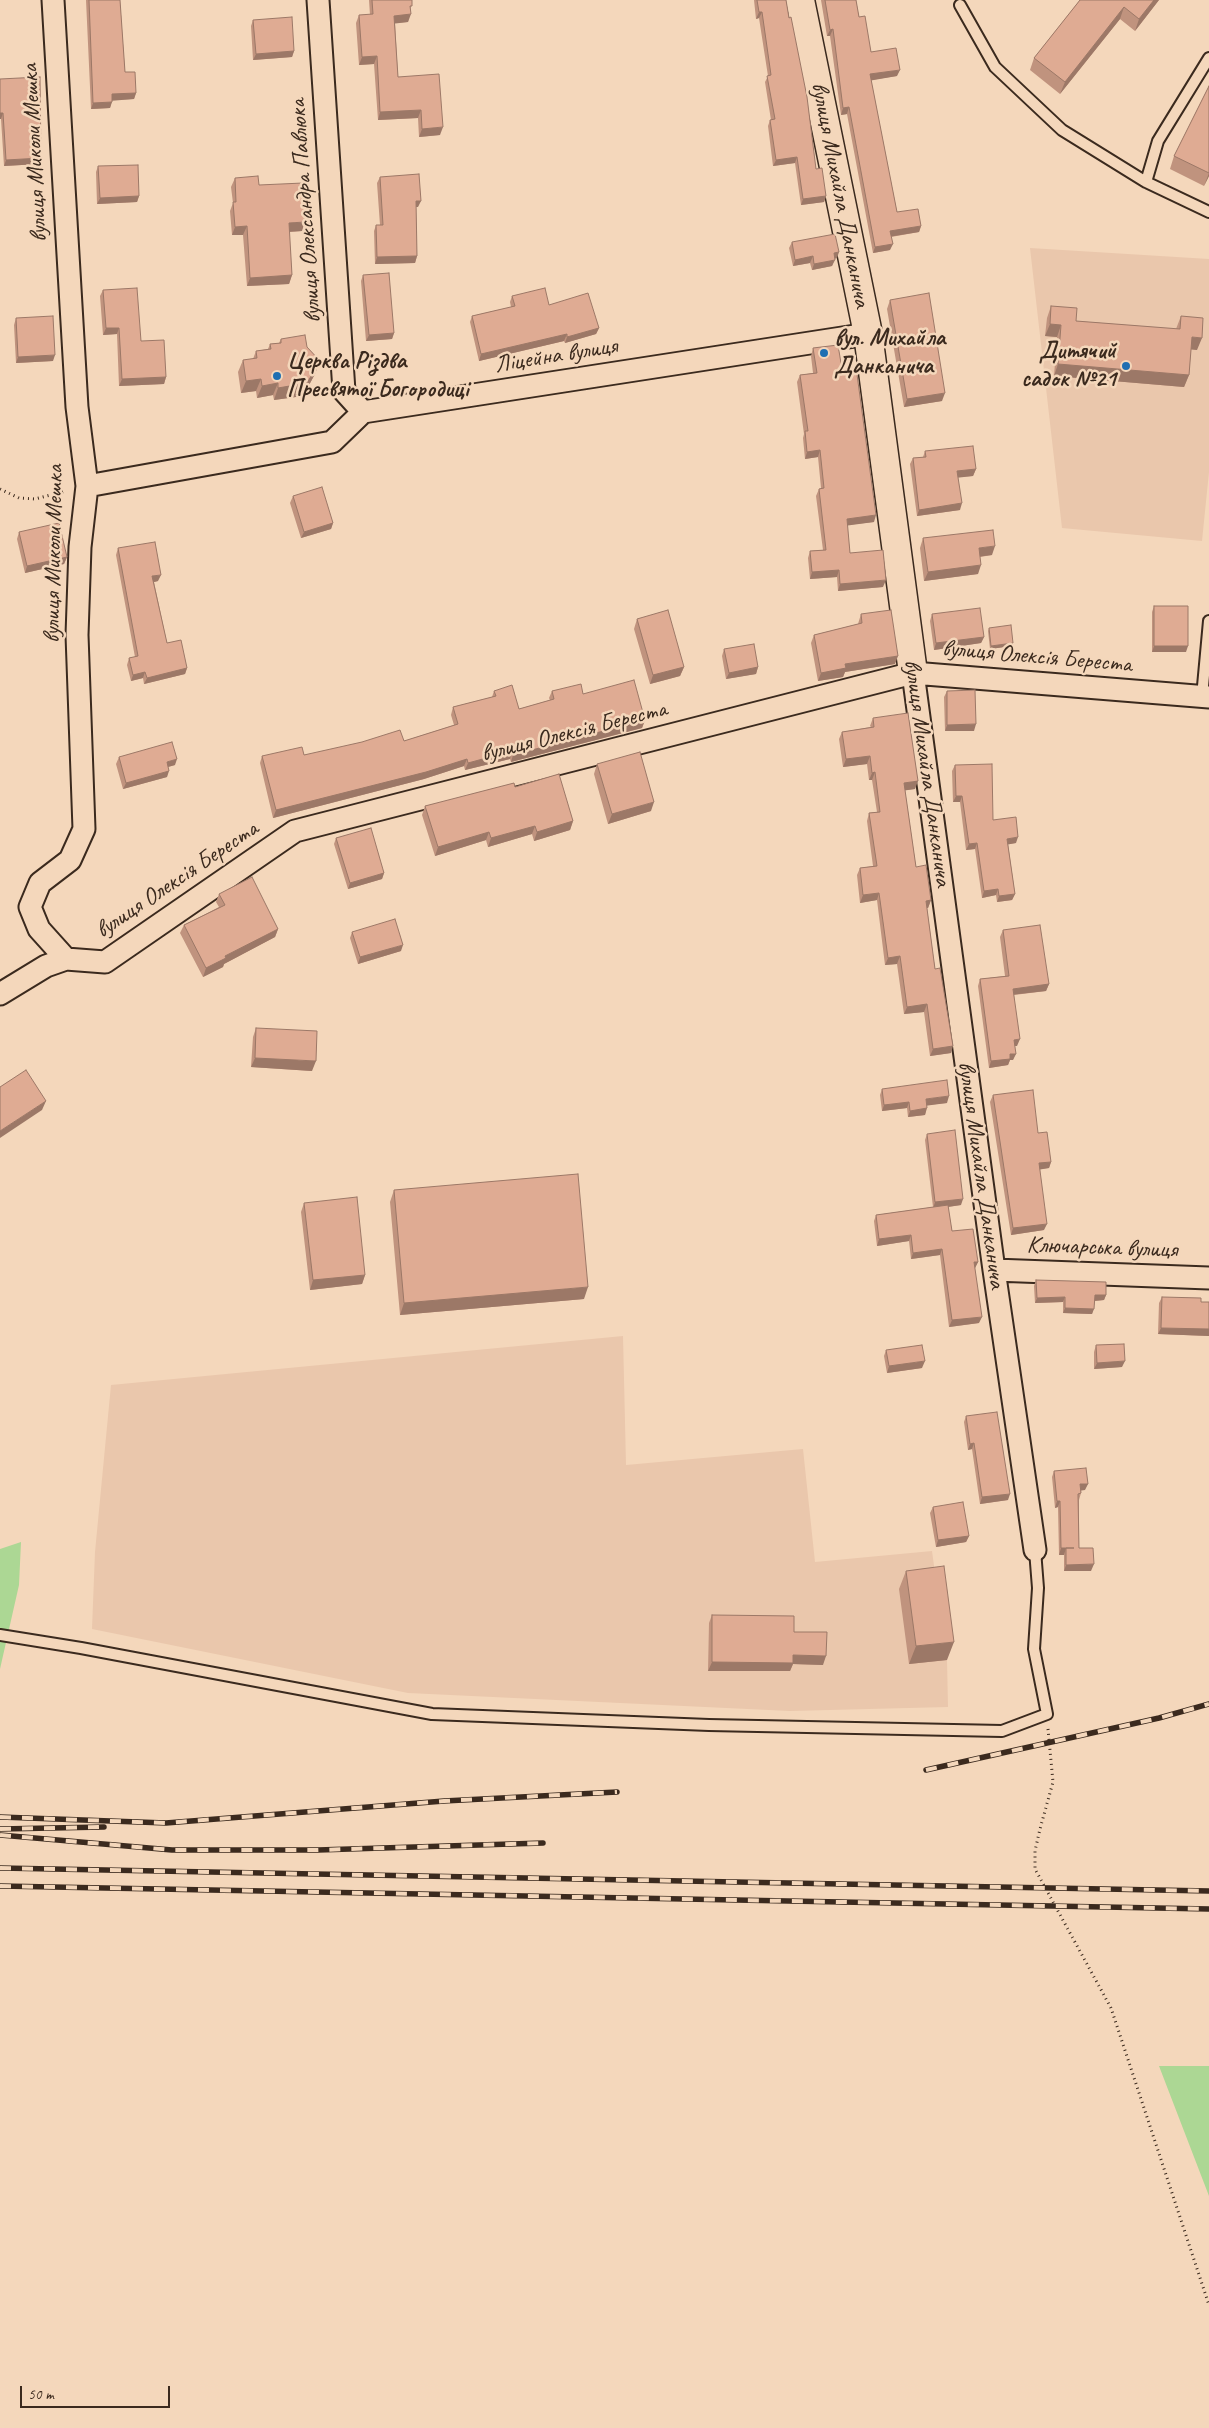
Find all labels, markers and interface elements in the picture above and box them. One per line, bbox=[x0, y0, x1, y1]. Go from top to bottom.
street label: вулиця Миколи Мешка bbox=[16, 63, 54, 243]
street label: вулиця Михайла Данканича bbox=[804, 80, 876, 310]
street label: вулиця Олександра Павлюка bbox=[284, 98, 328, 324]
place label: вул. Михайла Данканича bbox=[834, 325, 945, 381]
street label: Ліцейна вулиця bbox=[493, 332, 619, 380]
place label: Дитячий садок №21 bbox=[1021, 338, 1116, 394]
marker: вул. Михайла Данканича bbox=[818, 347, 830, 359]
place label: Церква Різдва Пресвятої Богородиці bbox=[287, 348, 469, 404]
marker: Дитячий садок №21 bbox=[1120, 360, 1132, 372]
marker: Церква Різдва Пресвятої Богородиці bbox=[271, 370, 283, 382]
street label: вулиця Миколи Мешка bbox=[38, 465, 70, 643]
street label: вулиця Олексія Береста bbox=[941, 634, 1133, 680]
street label: вулиця Михайла Данканича bbox=[897, 658, 957, 888]
street label: вулиця Олексія Береста bbox=[478, 695, 670, 769]
street label: вулиця Олексія Береста bbox=[90, 815, 264, 945]
street label: вулиця Михайла Данканича bbox=[951, 1060, 1011, 1290]
street label: Ключарська вулиця bbox=[1026, 1231, 1178, 1265]
scale bar bbox=[22, 2376, 172, 2408]
text: 50 m bbox=[28, 2385, 54, 2404]

